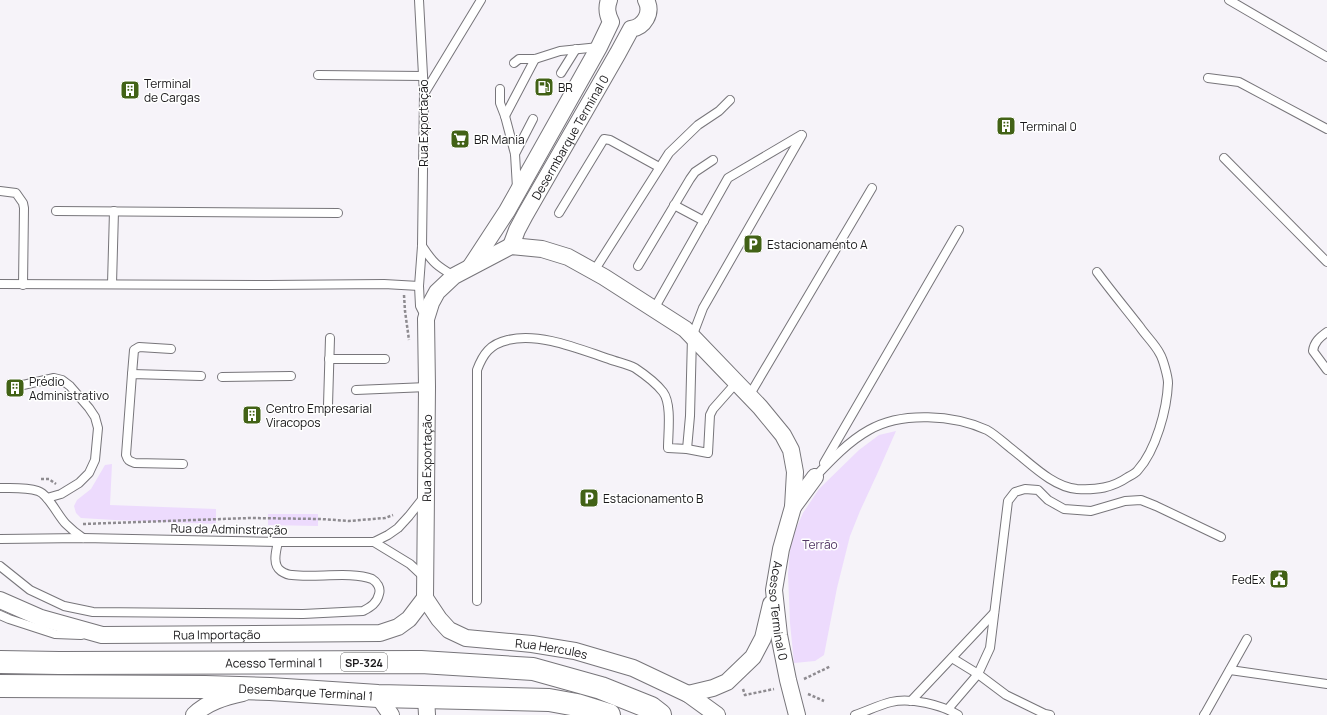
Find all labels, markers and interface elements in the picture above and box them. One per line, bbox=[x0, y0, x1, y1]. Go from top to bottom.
street label: Desermbarque Terminal 0 bbox=[527, 71, 612, 203]
place label: Terminal de Cargas bbox=[144, 75, 200, 106]
fuel station icon: BR bbox=[533, 76, 555, 98]
building icon: Terminal de Cargas bbox=[119, 79, 141, 101]
street label: Rua Exportação bbox=[415, 79, 432, 167]
place label: BR bbox=[558, 79, 573, 96]
building icon: Terminal 0 bbox=[995, 115, 1017, 137]
place label: Terminal 0 bbox=[1020, 118, 1077, 135]
supermarket icon: BR Mania bbox=[449, 128, 471, 150]
place label: BR Mania bbox=[474, 131, 525, 148]
parking icon: Estacionamento A bbox=[742, 233, 764, 255]
place label: Estacionamento A bbox=[767, 236, 868, 253]
place label: Prédio Administrativo bbox=[29, 373, 109, 404]
building icon: Prédio Administrativo bbox=[4, 377, 26, 399]
place label: Centro Empresarial Viracopos bbox=[266, 400, 372, 431]
building icon: Centro Empresarial Viracopos bbox=[241, 404, 263, 426]
street label: Rua Exportação bbox=[417, 414, 435, 502]
parking icon: Estacionamento B bbox=[578, 487, 600, 509]
place label: Estacionamento B bbox=[603, 490, 703, 507]
street label: Rua da Adminstração bbox=[170, 519, 288, 539]
park label: Terrão bbox=[802, 536, 838, 553]
street label: Acesso Terminal 0 bbox=[765, 560, 792, 662]
public building icon: FedEx bbox=[1268, 568, 1290, 590]
place label: FedEx bbox=[1232, 571, 1266, 588]
street label: Rua Importação bbox=[173, 625, 261, 643]
street label: Rua Hercules bbox=[515, 634, 590, 663]
road number: SP-324 bbox=[341, 653, 387, 671]
street label: Acesso Terminal 1 bbox=[225, 654, 323, 671]
street label: Desembarque Terminal 1 bbox=[238, 680, 374, 704]

